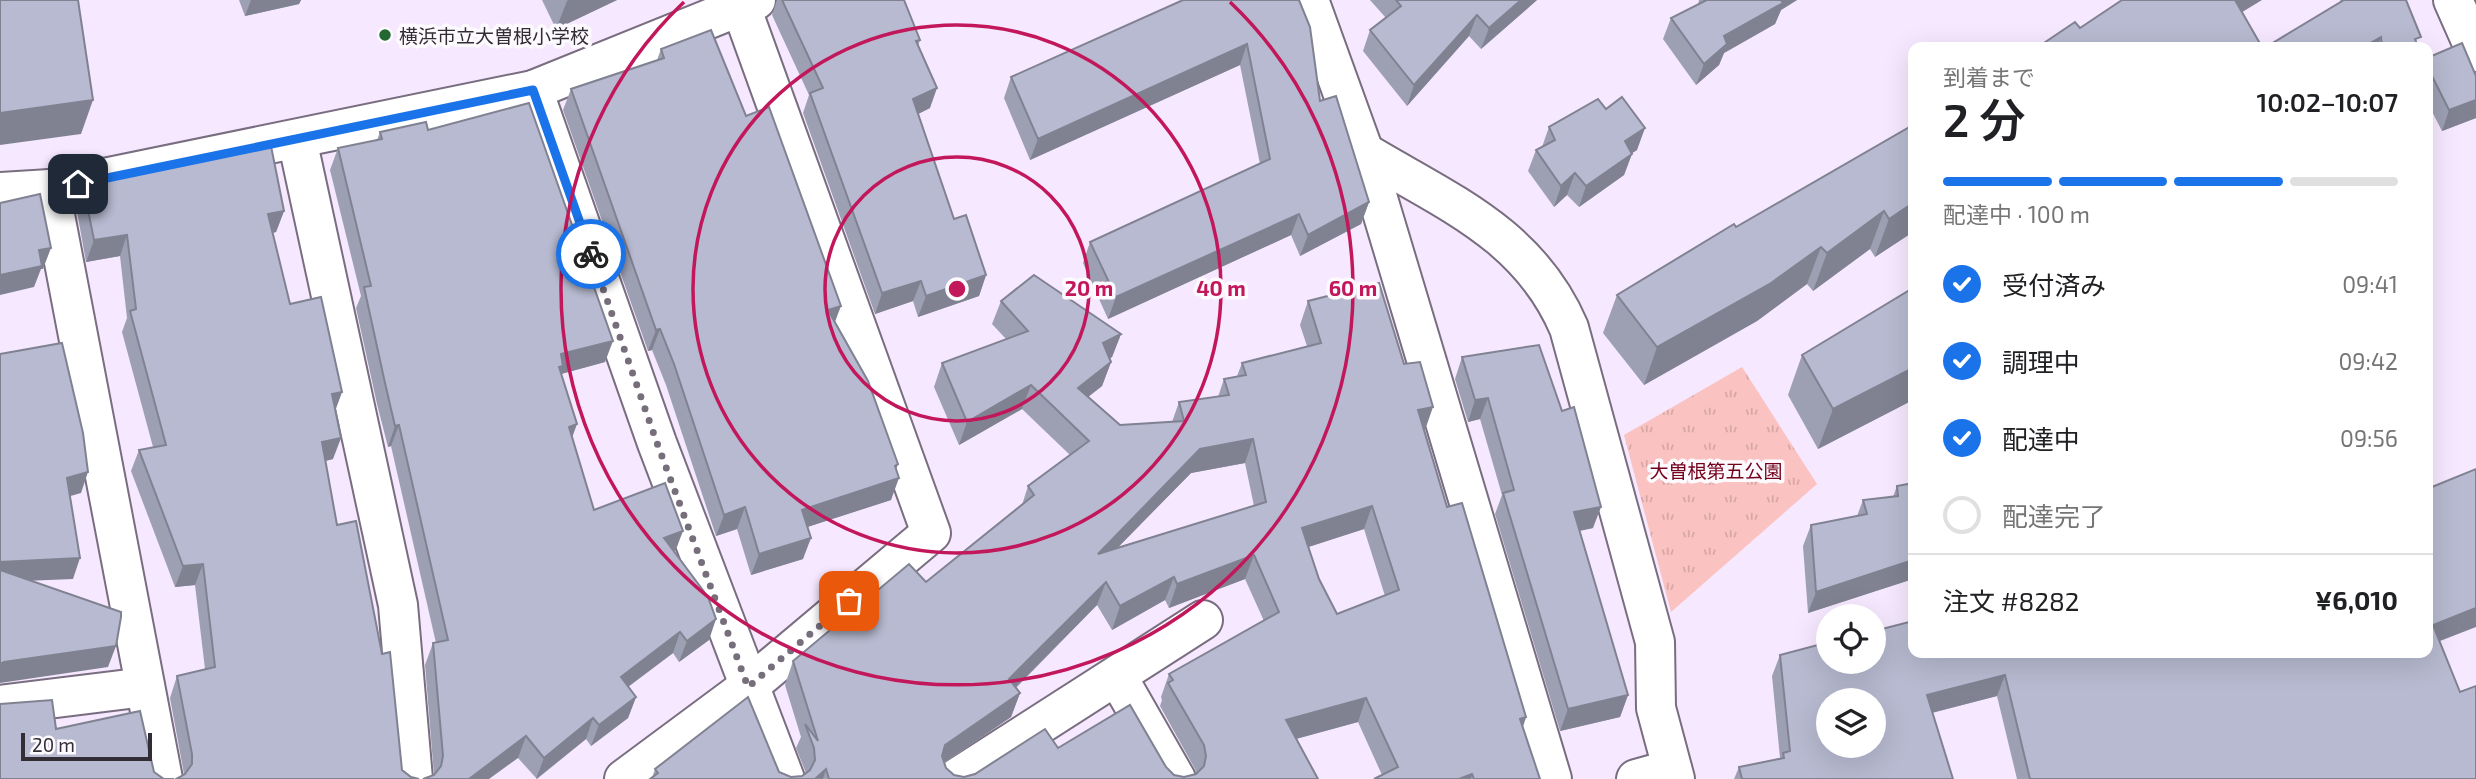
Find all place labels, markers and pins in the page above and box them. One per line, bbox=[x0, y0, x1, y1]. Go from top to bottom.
place label: 横浜市立大曽根小学校 bbox=[399, 24, 589, 47]
marker: 横浜市立大曽根小学校 bbox=[377, 27, 393, 43]
pin bbox=[48, 154, 108, 214]
centre of rings bbox=[945, 277, 969, 301]
pin bbox=[819, 571, 879, 631]

